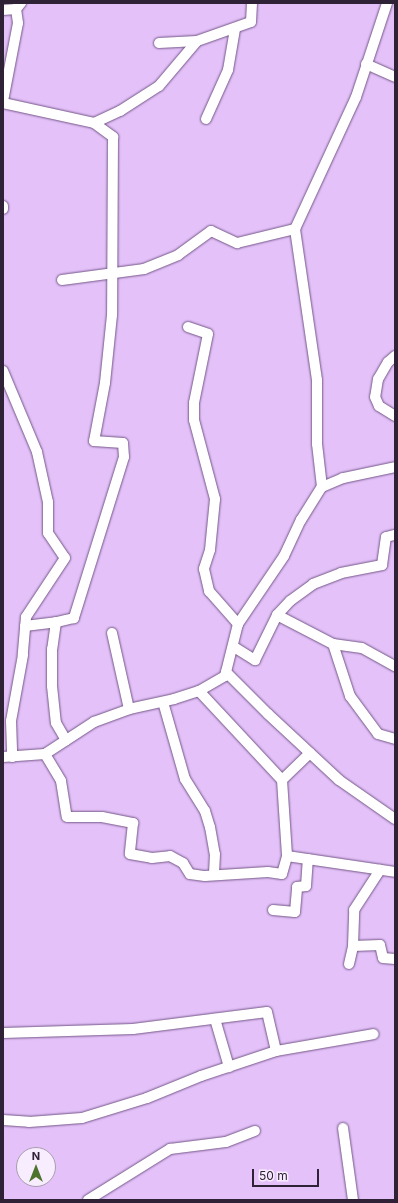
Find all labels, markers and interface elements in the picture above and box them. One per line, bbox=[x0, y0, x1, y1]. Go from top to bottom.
north arrow bbox=[16, 1147, 56, 1187]
text: N bbox=[32, 1149, 40, 1163]
scale bar bbox=[254, 1161, 321, 1187]
text: 50 m bbox=[259, 1168, 288, 1183]

